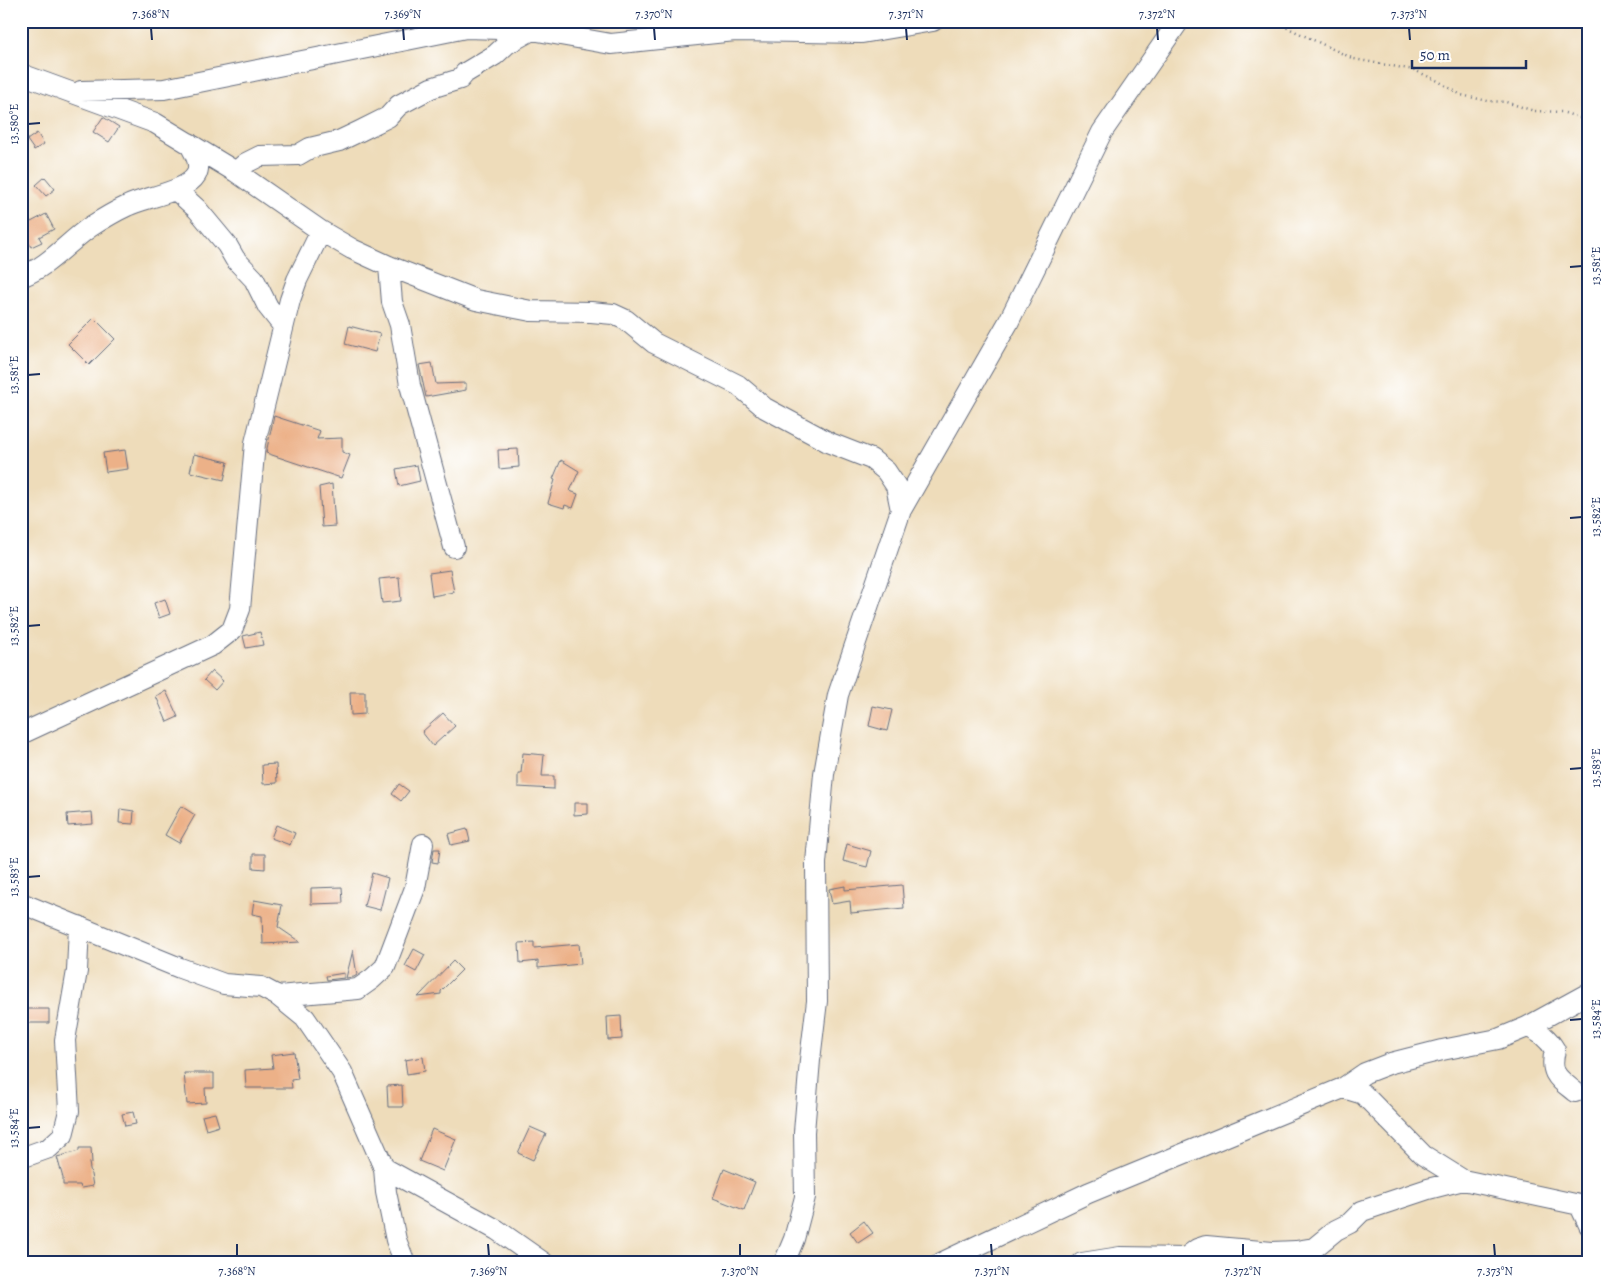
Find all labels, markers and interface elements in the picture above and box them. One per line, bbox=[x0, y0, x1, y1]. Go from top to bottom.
text: 7.368°N bbox=[132, 6, 170, 22]
text: 7.369°N bbox=[385, 6, 422, 22]
text: 7.370°N bbox=[635, 6, 673, 22]
text: 7.371°N bbox=[888, 6, 924, 22]
text: 7.372°N bbox=[1139, 6, 1176, 22]
text: 7.373°N bbox=[1391, 6, 1427, 22]
scale bar bbox=[1412, 38, 1526, 70]
text: 50 m bbox=[1420, 45, 1450, 65]
text: 13.580°E bbox=[6, 104, 22, 144]
text: 13.581°E bbox=[1588, 247, 1604, 285]
text: 13.581°E bbox=[6, 356, 22, 394]
text: 13.582°E bbox=[1588, 497, 1604, 537]
text: 13.582°E bbox=[6, 606, 22, 646]
text: 13.583°E bbox=[1588, 748, 1604, 788]
text: 13.583°E bbox=[6, 857, 22, 897]
text: 13.584°E bbox=[1588, 999, 1604, 1039]
text: 13.584°E bbox=[6, 1108, 22, 1148]
text: 7.368°N bbox=[218, 1263, 256, 1279]
text: 7.369°N bbox=[471, 1263, 508, 1279]
text: 7.370°N bbox=[721, 1263, 759, 1279]
text: 7.371°N bbox=[974, 1263, 1010, 1279]
text: 7.372°N bbox=[1225, 1263, 1262, 1279]
text: 7.373°N bbox=[1477, 1263, 1513, 1279]

